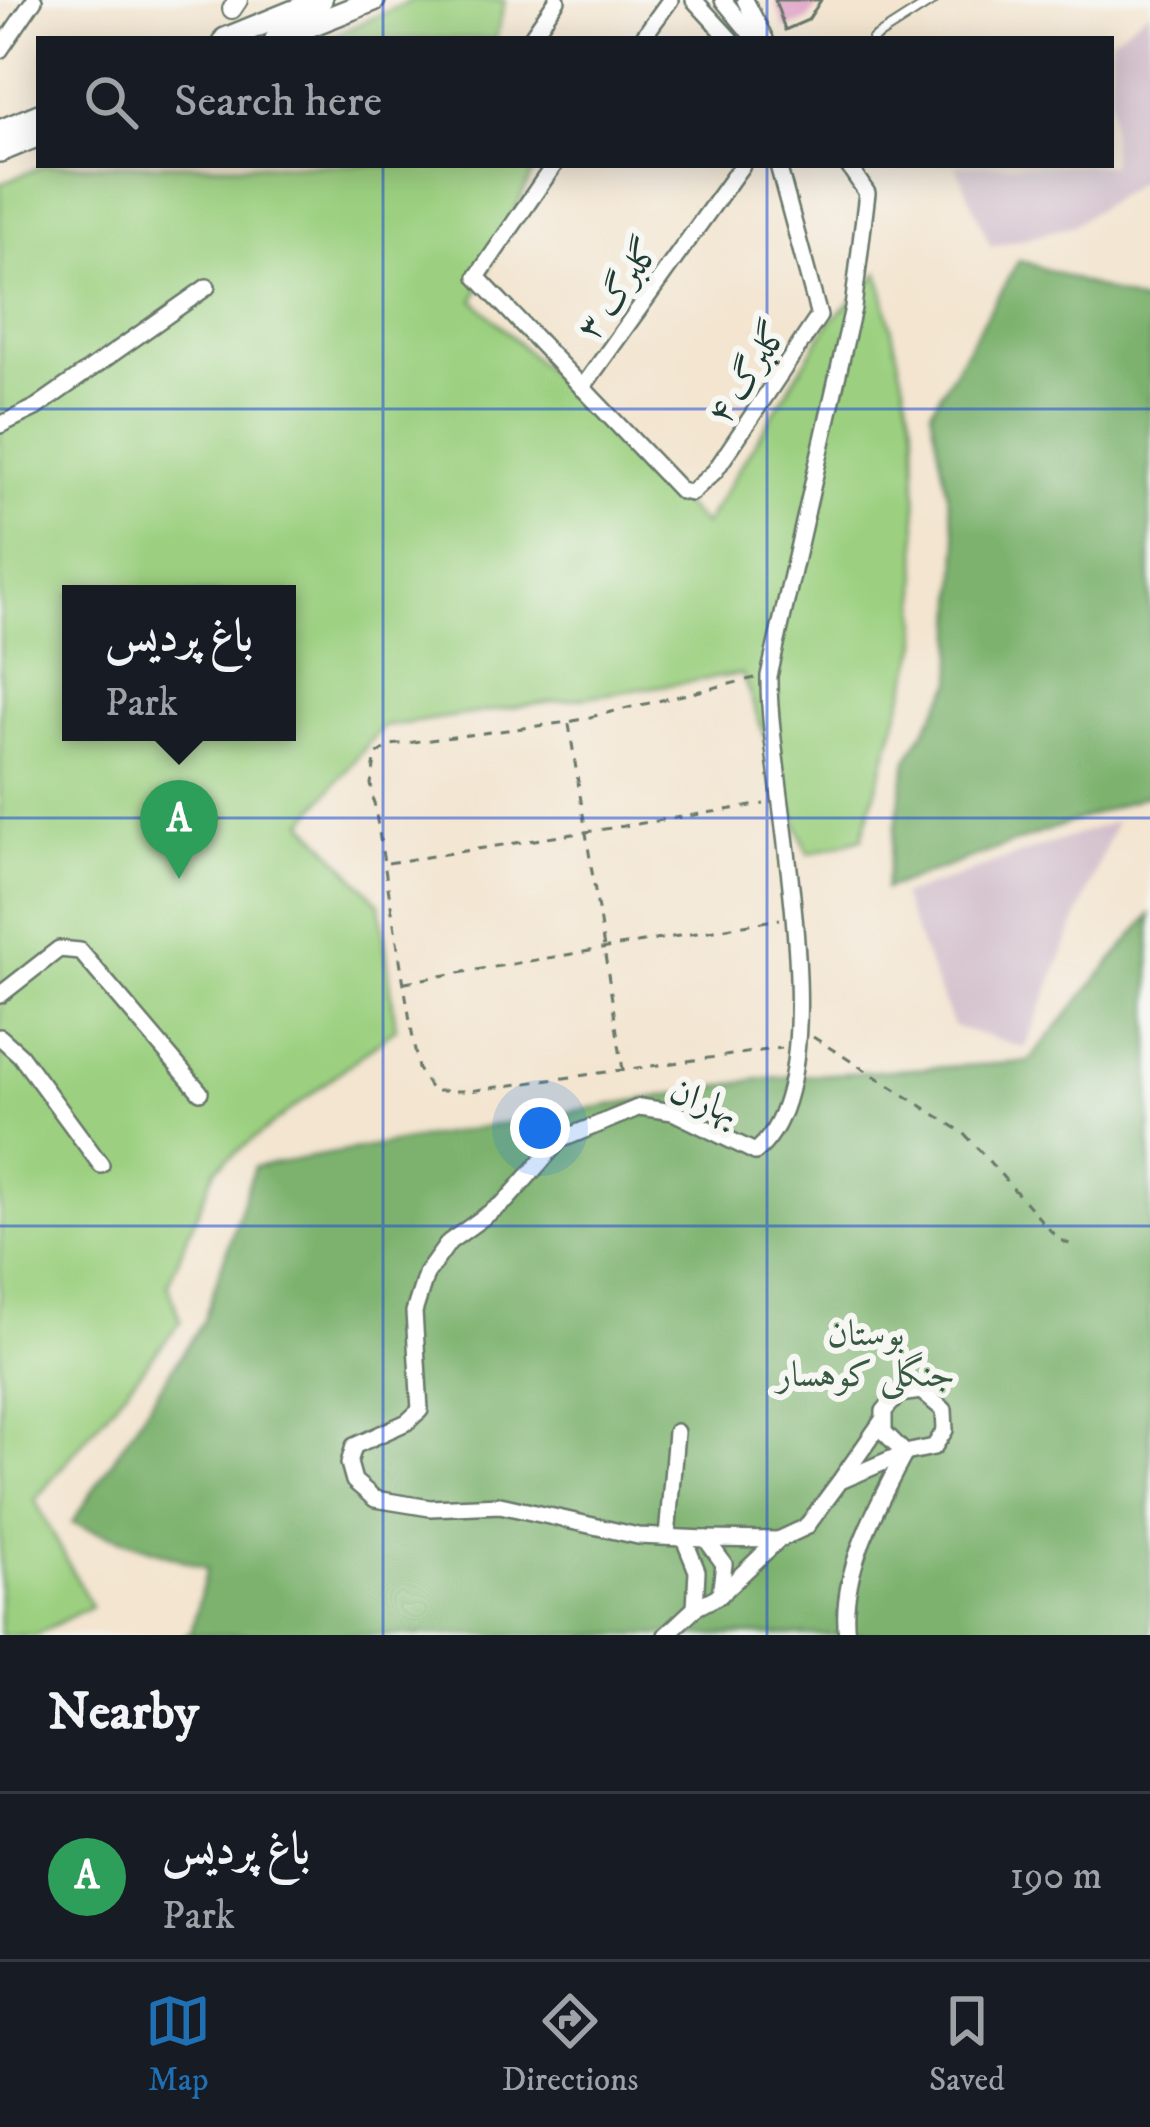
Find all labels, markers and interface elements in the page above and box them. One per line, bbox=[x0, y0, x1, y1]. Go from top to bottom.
search box bbox=[36, 36, 1114, 168]
icon: search bbox=[78, 69, 144, 135]
text: Search here bbox=[174, 74, 382, 130]
street label: گلبرگ ۳ bbox=[566, 229, 671, 349]
street label: گلبرگ ۴ bbox=[697, 313, 799, 433]
popup bbox=[62, 585, 296, 741]
text: باغ پردیس bbox=[105, 609, 253, 665]
text: Park bbox=[105, 679, 178, 728]
pin: A bbox=[140, 780, 218, 879]
street label: بهاران bbox=[663, 1068, 745, 1136]
your location bbox=[510, 1098, 570, 1158]
park label: بوستان جنگلی کوهسار bbox=[774, 1312, 955, 1400]
text: Nearby bbox=[48, 1681, 199, 1745]
text: باغ پردیس bbox=[162, 1822, 310, 1878]
text: A bbox=[75, 1852, 99, 1901]
text: 190 m bbox=[1010, 1852, 1102, 1901]
text: Park bbox=[162, 1892, 235, 1941]
tab: Map bbox=[145, 1988, 211, 2101]
tab: Directions bbox=[502, 1988, 638, 2101]
tab: Saved bbox=[929, 1988, 1005, 2101]

